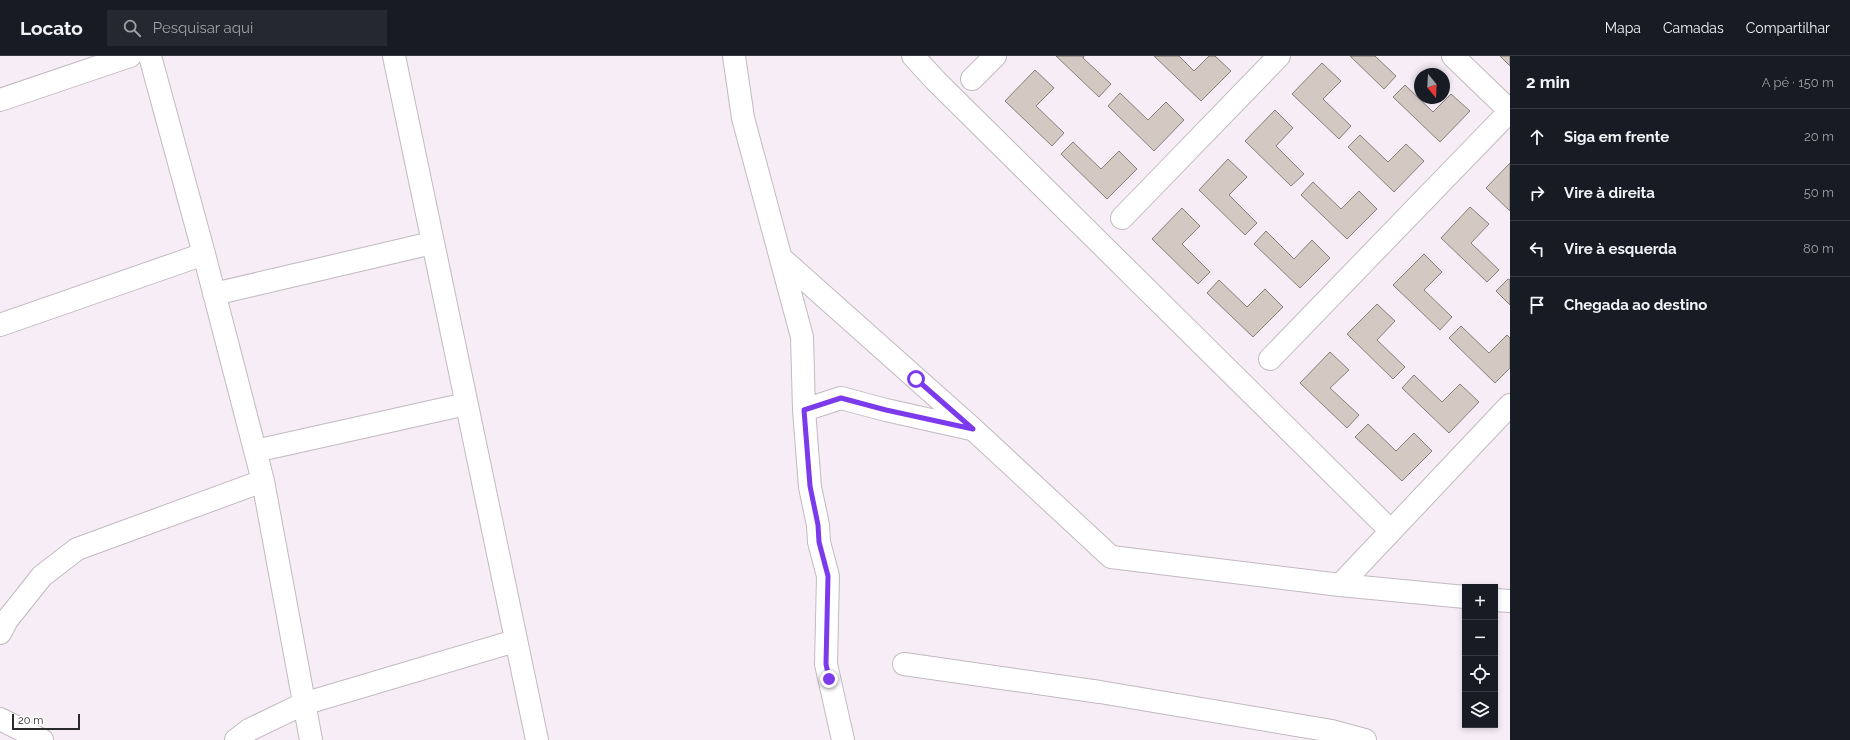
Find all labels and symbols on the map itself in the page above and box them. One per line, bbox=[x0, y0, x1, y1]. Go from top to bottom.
north arrow bbox=[1414, 68, 1450, 104]
route start bbox=[907, 370, 925, 388]
route end bbox=[820, 670, 838, 688]
scale bar bbox=[12, 712, 80, 731]

